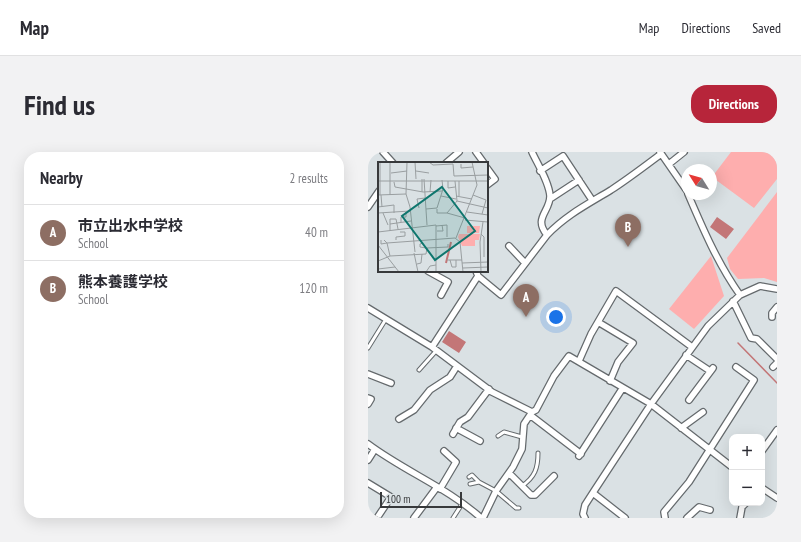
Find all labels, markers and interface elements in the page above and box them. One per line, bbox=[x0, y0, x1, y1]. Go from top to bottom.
text: Map bbox=[20, 16, 49, 40]
text: Map bbox=[639, 19, 659, 37]
text: Directions bbox=[681, 19, 730, 37]
text: Saved bbox=[752, 19, 781, 37]
button: Directions bbox=[691, 85, 777, 123]
text: Find us bbox=[24, 86, 95, 123]
inset map bbox=[378, 162, 488, 272]
north arrow bbox=[681, 164, 717, 200]
text: Nearby bbox=[40, 167, 83, 189]
text: 2 results bbox=[289, 170, 328, 187]
pin: B bbox=[615, 214, 641, 247]
text: 市立出水中学校 bbox=[78, 216, 183, 235]
text: A bbox=[50, 224, 56, 241]
text: 40 m bbox=[305, 224, 328, 241]
text: School bbox=[78, 235, 108, 252]
text: 熊本養護学校 bbox=[78, 272, 168, 291]
text: B bbox=[50, 280, 56, 297]
text: 120 m bbox=[299, 280, 328, 297]
pin: A bbox=[513, 284, 539, 317]
text: School bbox=[78, 291, 108, 308]
your location bbox=[546, 307, 566, 327]
map controls bbox=[729, 434, 765, 506]
button: + bbox=[729, 434, 765, 470]
button: − bbox=[729, 470, 765, 506]
scale bar bbox=[380, 490, 462, 509]
text: 100 m bbox=[386, 492, 410, 506]

